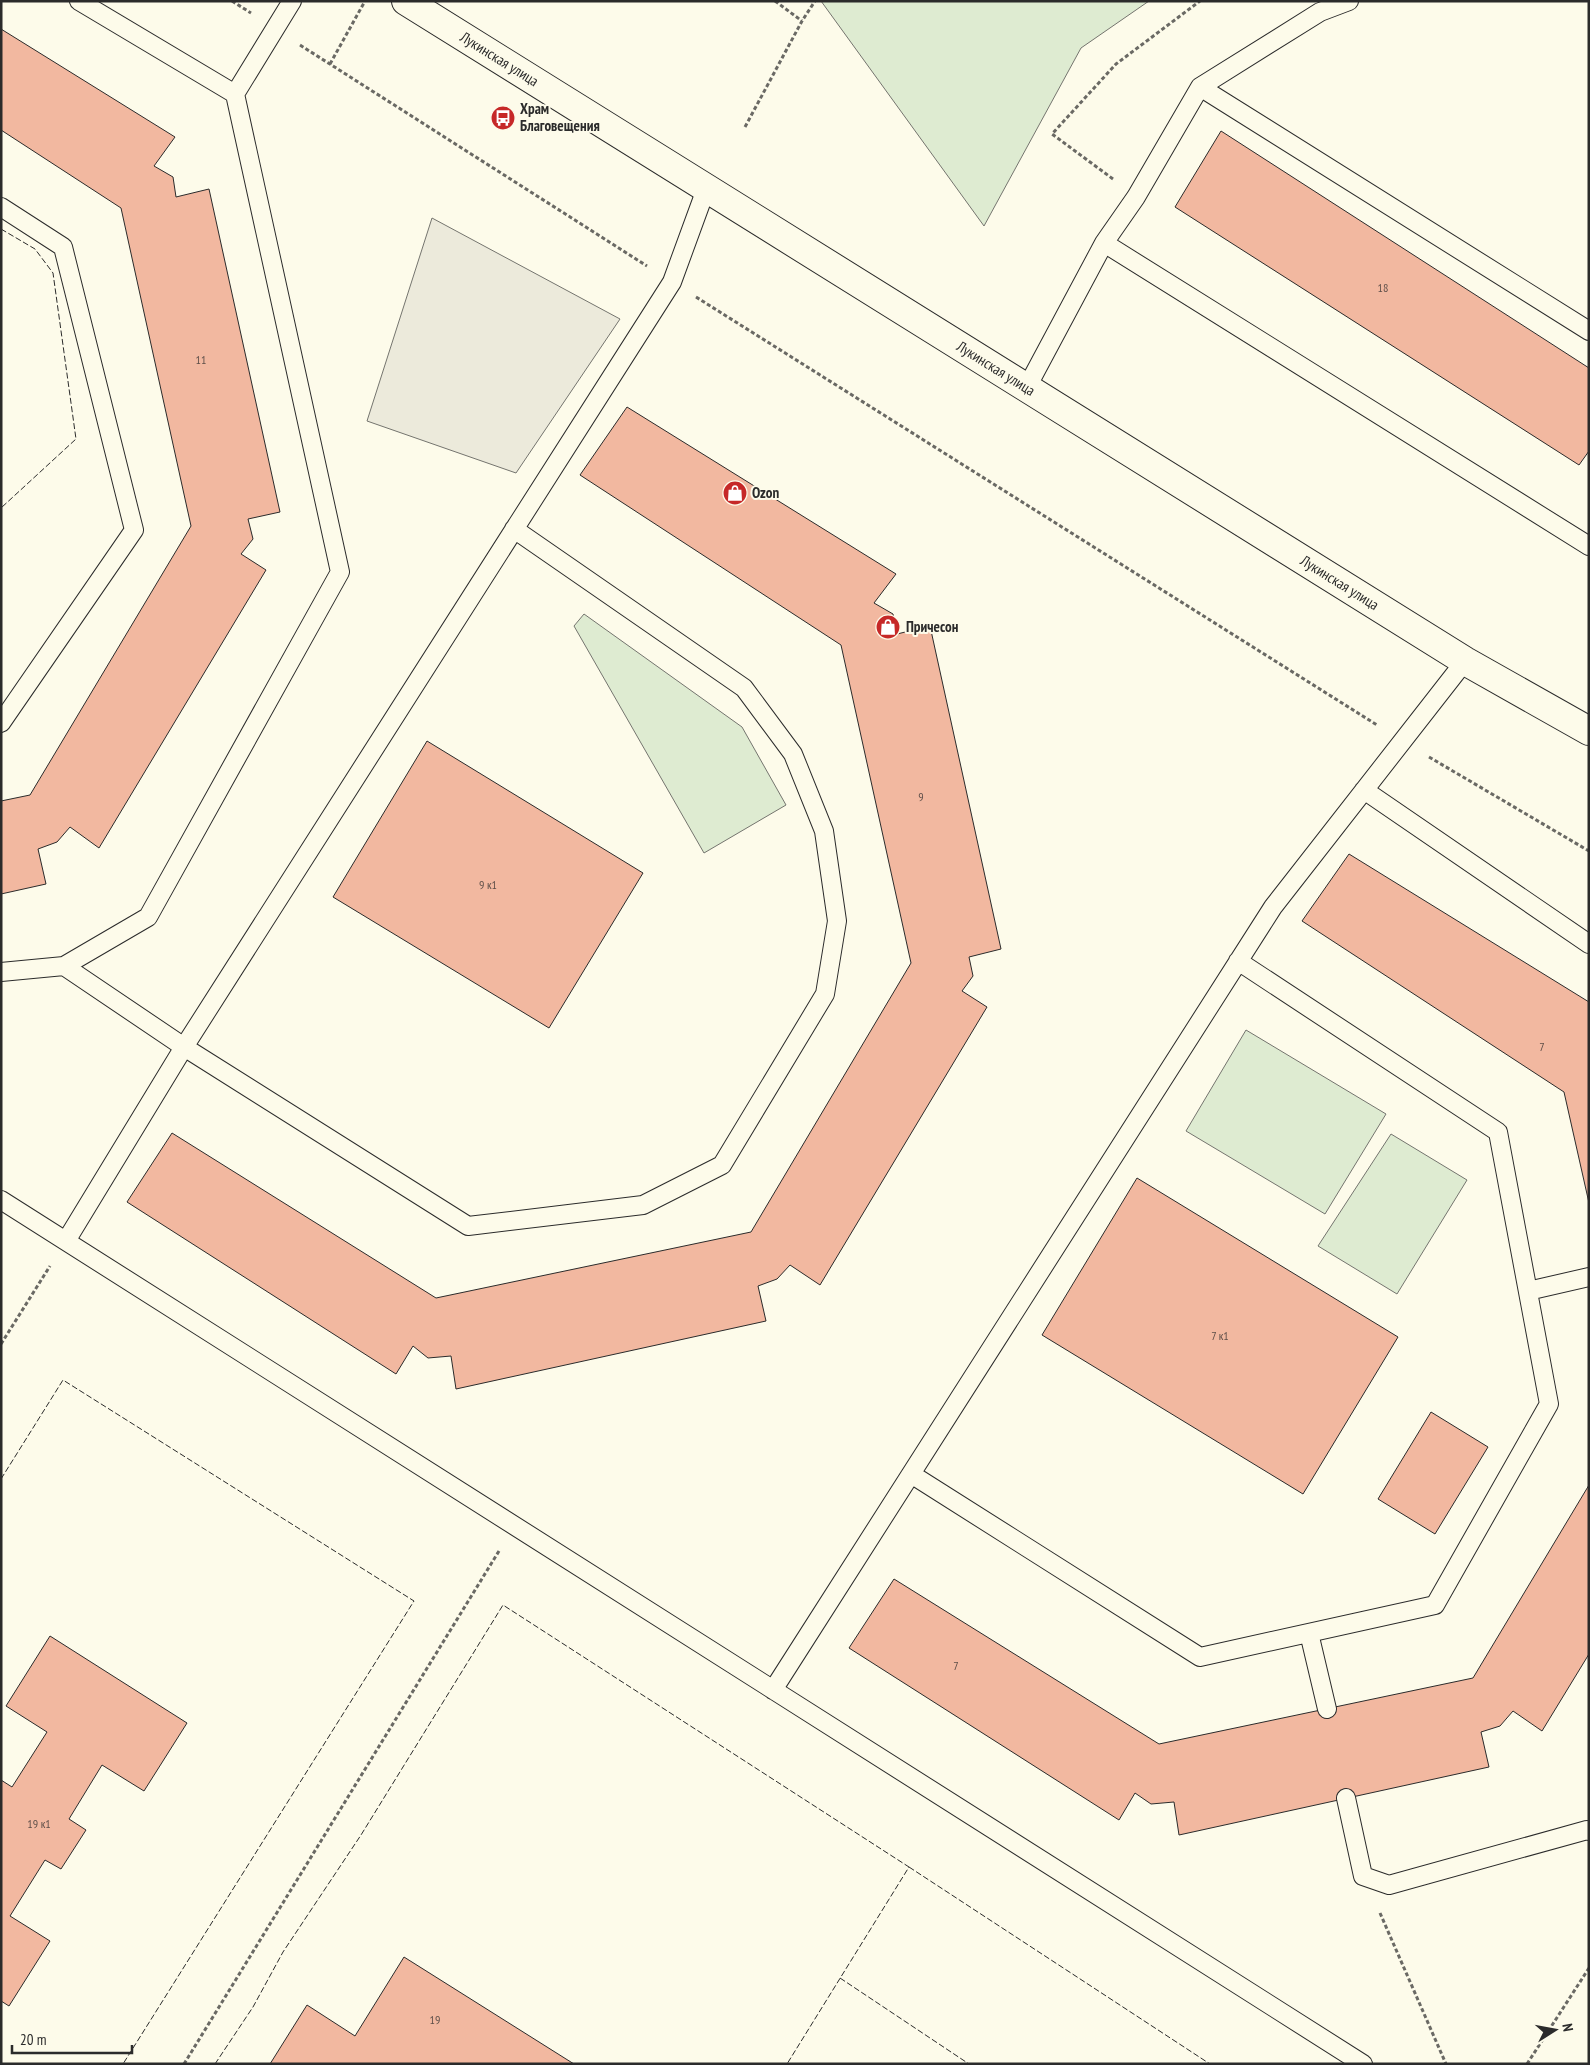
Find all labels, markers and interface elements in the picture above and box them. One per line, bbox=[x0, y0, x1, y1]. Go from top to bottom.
street label: Лукинская улица bbox=[456, 27, 542, 90]
place label: Храм Благовещения bbox=[520, 99, 600, 135]
bus stop icon: Храм Благовещения bbox=[490, 105, 516, 131]
house number: 18 bbox=[1378, 280, 1388, 295]
street label: Лукинская улица bbox=[952, 336, 1039, 400]
house number: 11 bbox=[196, 352, 206, 367]
shop icon: Ozon bbox=[722, 480, 748, 506]
place label: Ozon bbox=[752, 483, 779, 502]
street label: Лукинская улица bbox=[1296, 550, 1383, 614]
shop icon: Причесон bbox=[875, 614, 901, 640]
place label: Причесон bbox=[906, 617, 959, 636]
house number: 9 bbox=[918, 789, 924, 804]
house number: 9 к1 bbox=[479, 877, 497, 892]
house number: 7 bbox=[1539, 1039, 1545, 1054]
house number: 7 к1 bbox=[1211, 1328, 1229, 1343]
house number: 7 bbox=[953, 1658, 959, 1673]
house number: 19 к1 bbox=[27, 1816, 51, 1831]
north arrow bbox=[1530, 2005, 1580, 2055]
house number: 19 bbox=[430, 2012, 440, 2027]
scale bar bbox=[12, 2022, 132, 2054]
text: N bbox=[1558, 2022, 1577, 2033]
text: 20 m bbox=[20, 2030, 46, 2049]

